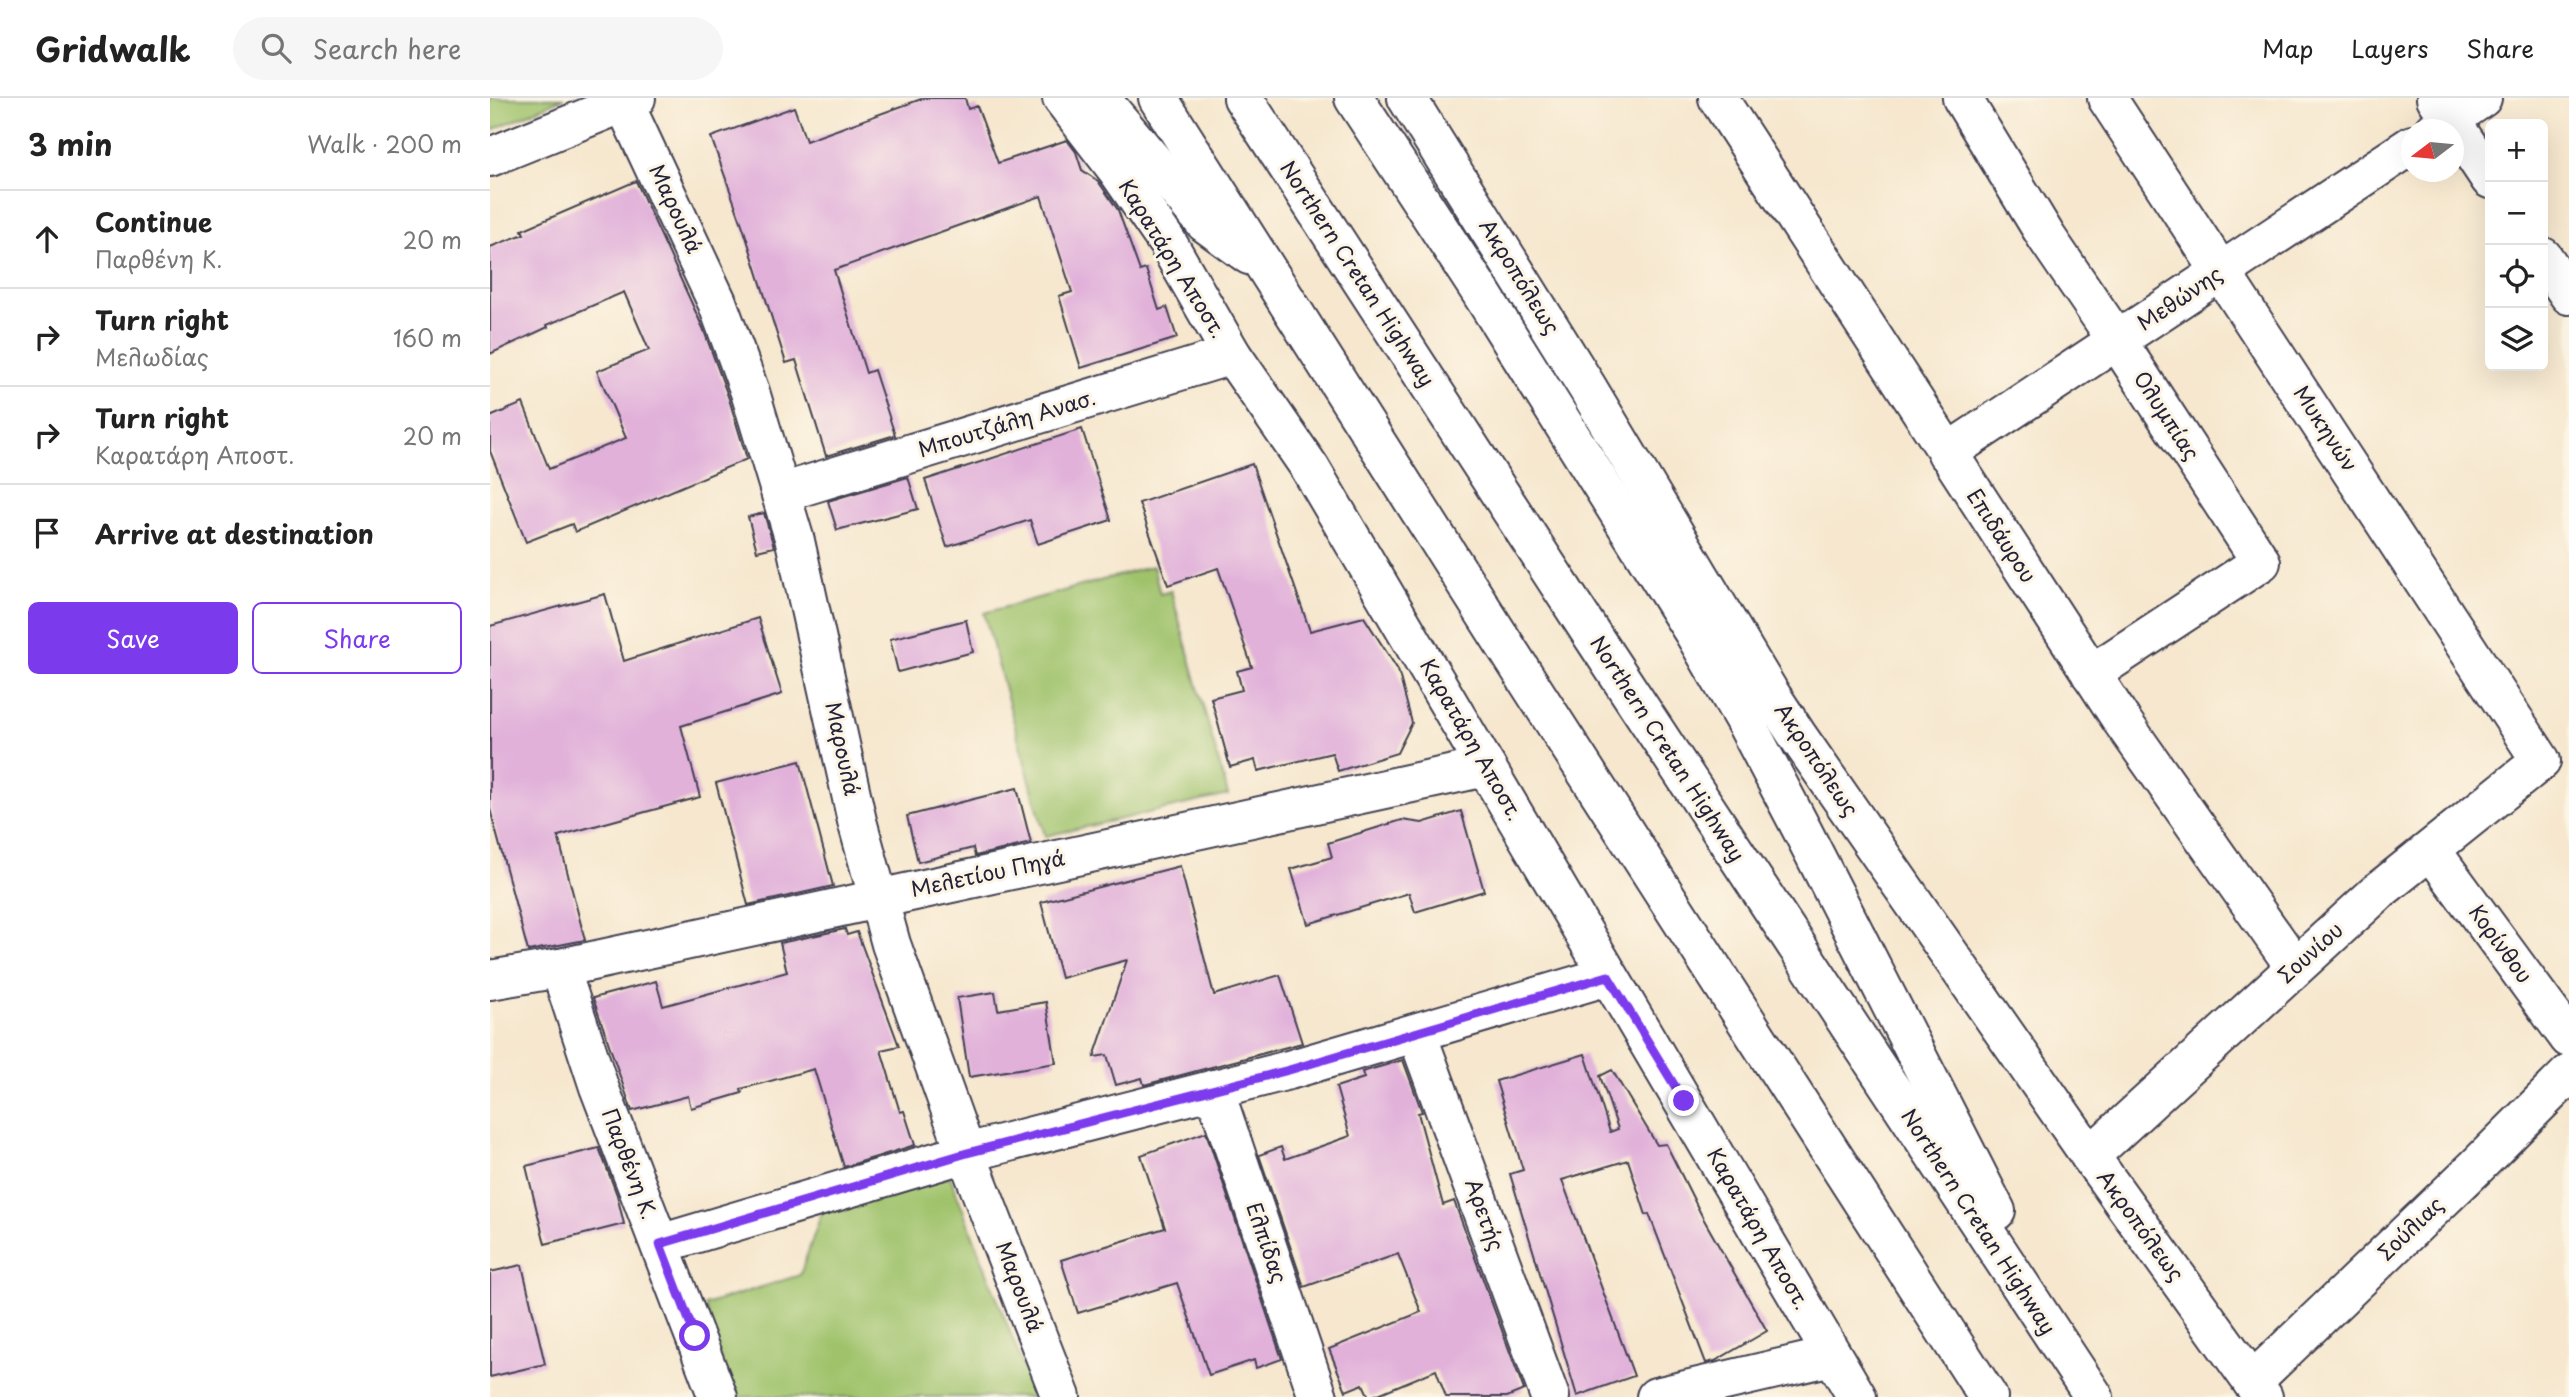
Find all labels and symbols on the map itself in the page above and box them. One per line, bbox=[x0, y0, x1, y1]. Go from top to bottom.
north arrow bbox=[2401, 119, 2464, 182]
street label: Northern Cretan Highway bbox=[1273, 154, 1444, 392]
street label: Μαρουλά bbox=[642, 158, 712, 258]
street label: Καρατάρη Αποστ. bbox=[1112, 172, 1236, 344]
street label: Ακροπόλεως bbox=[1473, 212, 1569, 340]
street label: Μεθώνης bbox=[2130, 257, 2228, 338]
street label: Ολυμπίας bbox=[2127, 364, 2209, 466]
street label: Μυκηνών bbox=[2287, 378, 2367, 477]
street label: Μπουτζάλη Ανασ. bbox=[914, 380, 1099, 464]
street label: Επιδάυρου bbox=[1960, 481, 2045, 588]
street label: Northern Cretan Highway bbox=[1583, 629, 1754, 867]
street label: Καρατάρη Αποστ. bbox=[1413, 652, 1532, 826]
street label: Ακροπόλεως bbox=[1768, 696, 1867, 822]
street label: Μαρουλά bbox=[818, 699, 870, 799]
street label: Μελετίου Πηγά bbox=[908, 840, 1068, 904]
street label: Κορίνθου bbox=[2462, 897, 2541, 989]
street label: Σουνίου bbox=[2270, 913, 2349, 990]
route end bbox=[1668, 1085, 1699, 1116]
street label: Northern Cretan Highway bbox=[1894, 1102, 2065, 1340]
street label: Παρθένη Κ. bbox=[595, 1103, 667, 1223]
street label: Καρατάρη Αποστ. bbox=[1700, 1141, 1819, 1315]
street label: Ακροπόλεως bbox=[2090, 1163, 2193, 1287]
street label: Αρετής bbox=[1458, 1174, 1514, 1255]
street label: Σούλιας bbox=[2370, 1188, 2450, 1267]
street label: Ελπίδας bbox=[1239, 1198, 1297, 1287]
street label: Μαρουλά bbox=[989, 1236, 1053, 1337]
route start bbox=[679, 1320, 710, 1351]

